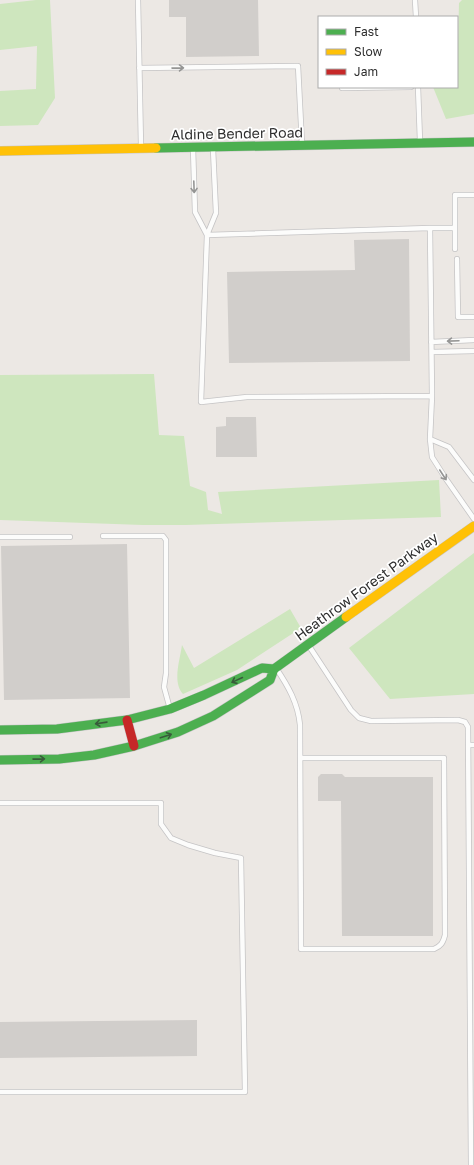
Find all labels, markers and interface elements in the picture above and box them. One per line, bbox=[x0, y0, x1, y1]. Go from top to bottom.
legend bbox=[318, 16, 458, 88]
text: Fast bbox=[354, 24, 379, 39]
text: Slow bbox=[354, 44, 382, 59]
one-way arrow bbox=[171, 64, 184, 72]
text: Jam bbox=[354, 64, 378, 79]
street label: Aldine Bender Road bbox=[171, 123, 303, 143]
one-way arrow bbox=[190, 180, 198, 193]
one-way arrow bbox=[447, 337, 460, 345]
one-way arrow bbox=[439, 469, 447, 480]
street label: Heathrow Forest Parkway bbox=[291, 528, 441, 644]
one-way arrow bbox=[232, 677, 244, 684]
one-way arrow bbox=[95, 720, 108, 728]
one-way arrow bbox=[160, 732, 173, 739]
one-way arrow bbox=[32, 755, 45, 763]

